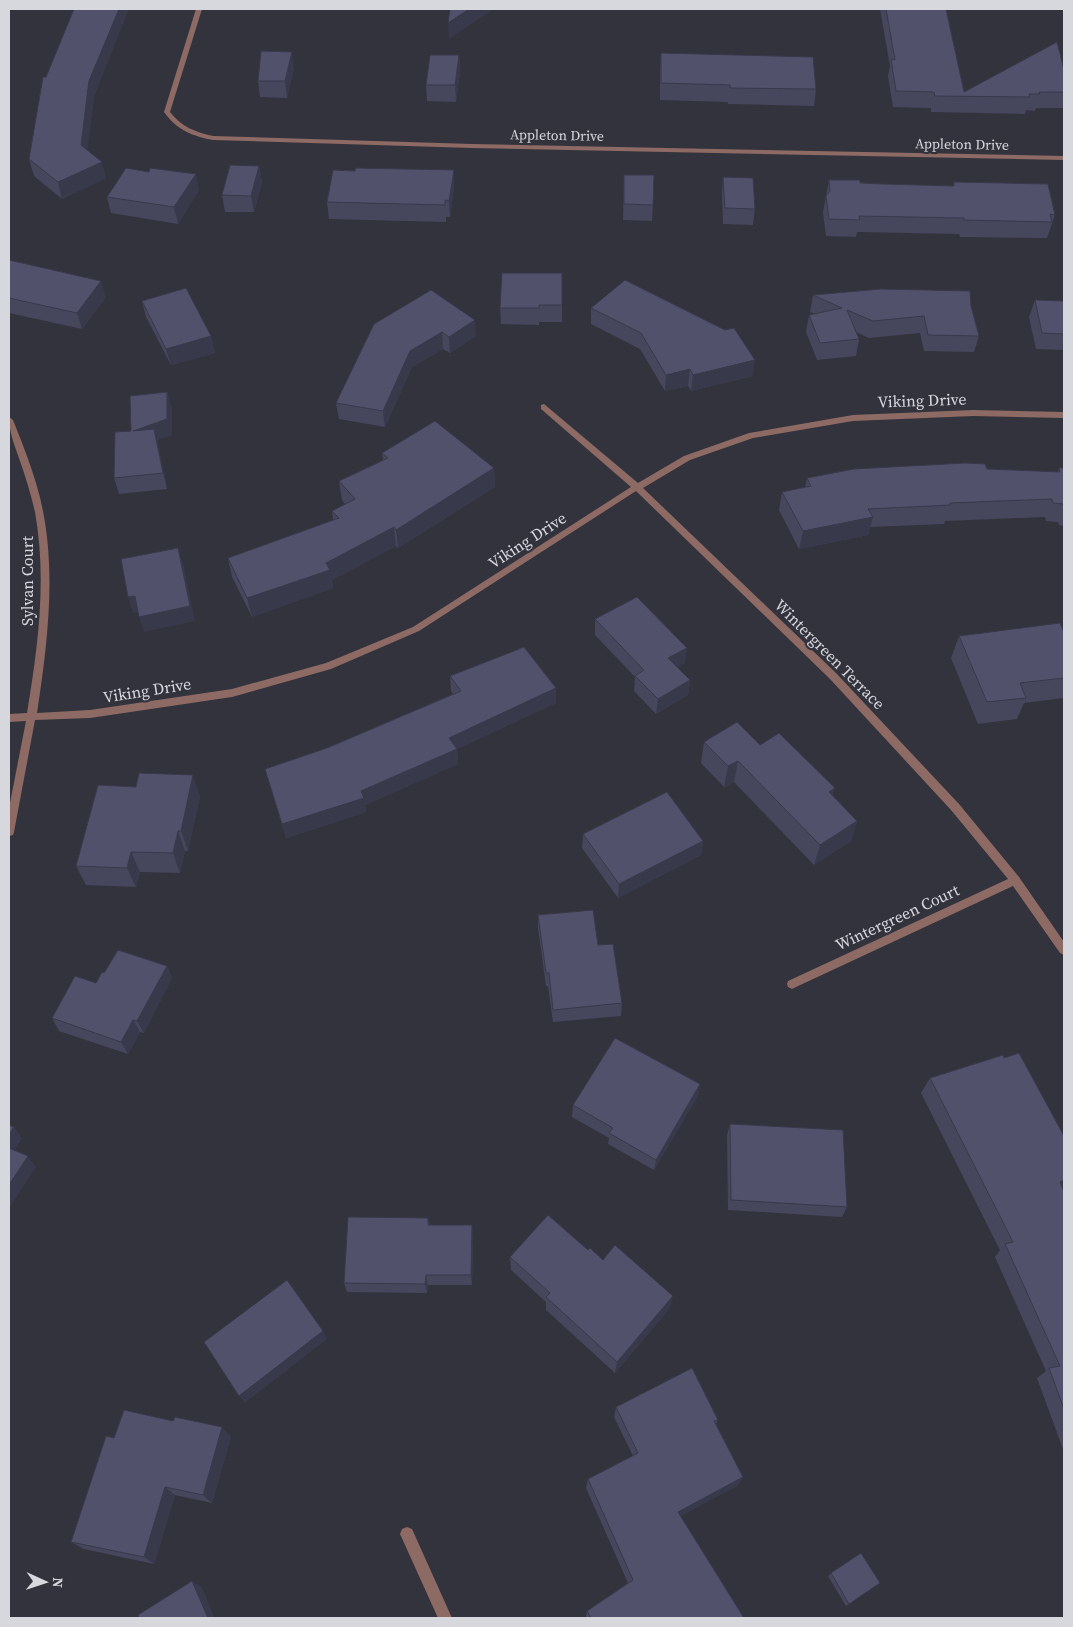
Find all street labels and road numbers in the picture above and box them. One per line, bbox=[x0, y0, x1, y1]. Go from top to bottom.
street label: Appleton Drive bbox=[510, 124, 604, 146]
street label: Appleton Drive bbox=[915, 133, 1009, 155]
street label: Viking Drive bbox=[877, 387, 967, 413]
street label: Viking Drive bbox=[484, 507, 570, 573]
street label: Sylvan Court bbox=[16, 535, 38, 626]
street label: Wintergreen Terrace bbox=[770, 594, 890, 714]
street label: Viking Drive bbox=[101, 672, 193, 708]
street label: Wintergreen Court bbox=[831, 878, 963, 955]

